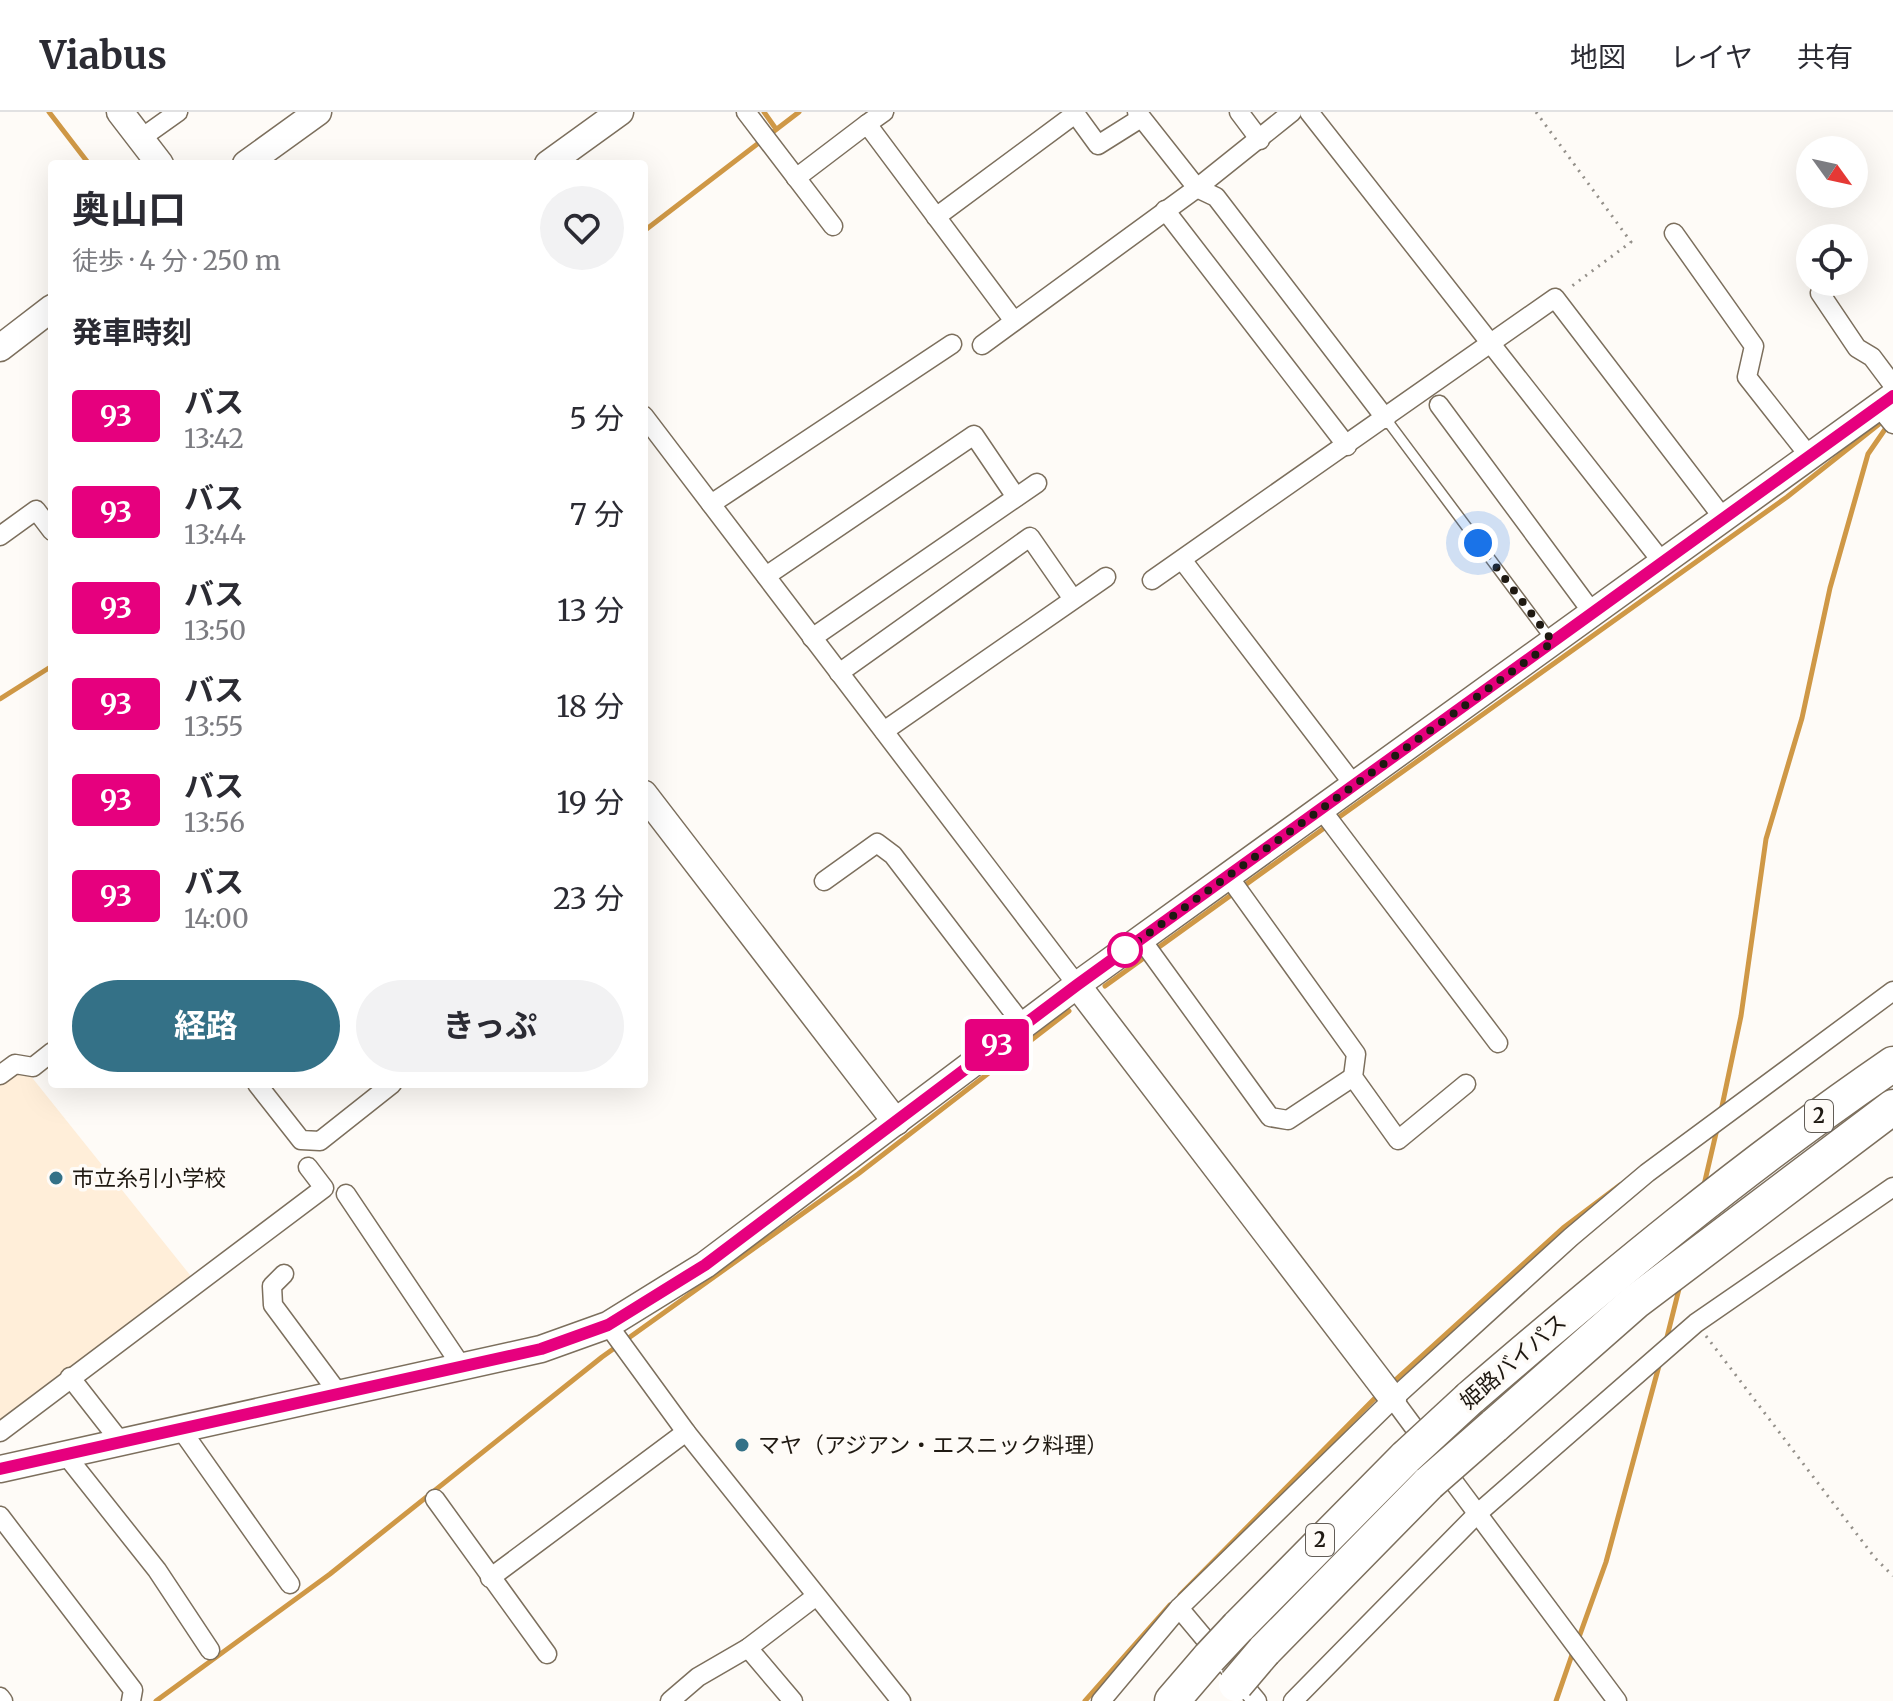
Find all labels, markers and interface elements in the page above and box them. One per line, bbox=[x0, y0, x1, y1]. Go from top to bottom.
text: Viabus bbox=[40, 32, 167, 79]
text: 地図 bbox=[1570, 39, 1626, 75]
text: レイヤ bbox=[1670, 39, 1753, 75]
text: 共有 bbox=[1797, 39, 1853, 75]
north arrow bbox=[1796, 136, 1868, 208]
map controls bbox=[1796, 136, 1868, 296]
text: 奥山口 bbox=[72, 186, 186, 233]
button: heart bbox=[540, 186, 624, 270]
button: locate bbox=[1796, 224, 1868, 296]
text: 徒歩 · 4 分 · 250 m bbox=[72, 244, 281, 277]
text: 発車時刻 bbox=[72, 313, 192, 351]
text: バス bbox=[184, 383, 244, 421]
text: 93 bbox=[100, 398, 132, 434]
text: 5 分 bbox=[569, 399, 624, 437]
text: 13:42 bbox=[184, 422, 244, 455]
text: バス bbox=[184, 479, 244, 517]
text: 93 bbox=[100, 494, 132, 530]
text: 7 分 bbox=[570, 495, 624, 533]
text: 13:44 bbox=[184, 518, 246, 551]
your location bbox=[1458, 523, 1498, 563]
text: バス bbox=[184, 575, 244, 613]
text: 93 bbox=[100, 590, 132, 626]
text: 13 分 bbox=[557, 591, 624, 629]
text: 13:50 bbox=[184, 614, 246, 647]
text: バス bbox=[184, 671, 244, 709]
text: 93 bbox=[100, 686, 132, 722]
text: 18 分 bbox=[556, 687, 624, 725]
text: 13:55 bbox=[184, 710, 243, 743]
text: バス bbox=[184, 767, 244, 805]
text: 93 bbox=[100, 782, 132, 818]
text: 19 分 bbox=[557, 783, 624, 821]
text: 13:56 bbox=[184, 806, 245, 839]
text: バス bbox=[184, 863, 244, 901]
text: 93 bbox=[100, 878, 132, 914]
text: 23 分 bbox=[553, 879, 624, 917]
text: 14:00 bbox=[184, 902, 249, 935]
unlabelled marker bbox=[1108, 933, 1142, 967]
button: 経路 bbox=[72, 980, 340, 1072]
button: きっぷ bbox=[356, 980, 624, 1072]
line badge: 93 bbox=[961, 1019, 1033, 1071]
text: 93 bbox=[981, 1027, 1013, 1063]
road number: 2 bbox=[1805, 1100, 1833, 1132]
place label: 市立糸引小学校 bbox=[72, 1164, 226, 1192]
marker: 市立糸引小学校 bbox=[47, 1169, 65, 1187]
street label: 姫路バイパス bbox=[1454, 1307, 1572, 1415]
place label: マヤ（アジアン・エスニック料理） bbox=[758, 1431, 1108, 1459]
marker: マヤ（アジアン・エスニック料理） bbox=[733, 1436, 751, 1454]
road number: 2 bbox=[1306, 1524, 1334, 1556]

